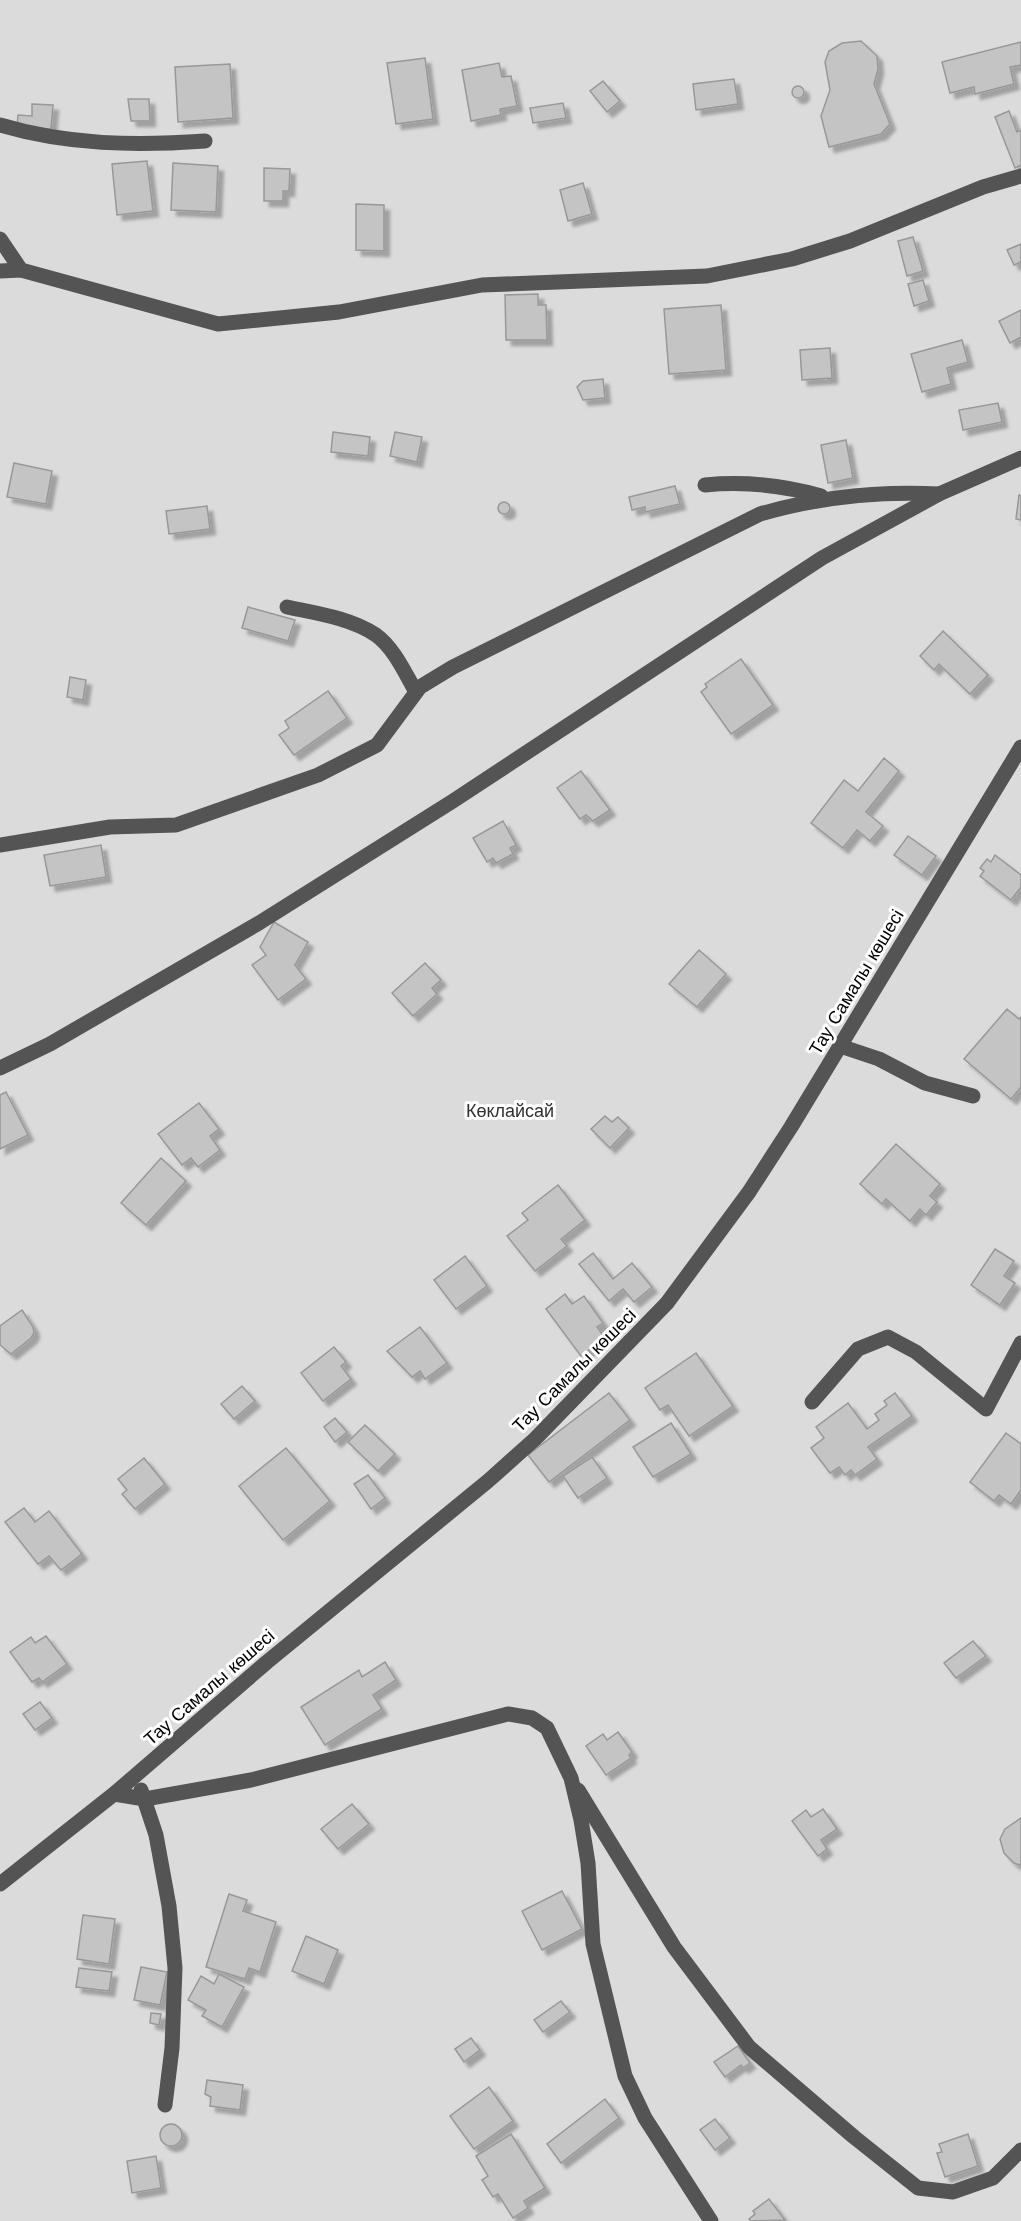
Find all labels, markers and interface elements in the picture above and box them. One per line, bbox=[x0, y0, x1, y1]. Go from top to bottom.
street label: Тау Самалы көшесі bbox=[804, 906, 908, 1058]
park label: Көклайсай bbox=[466, 1100, 554, 1121]
street label: Тау Самалы көшесі bbox=[508, 1304, 640, 1436]
street label: Тау Самалы көшесі bbox=[140, 1625, 278, 1749]

